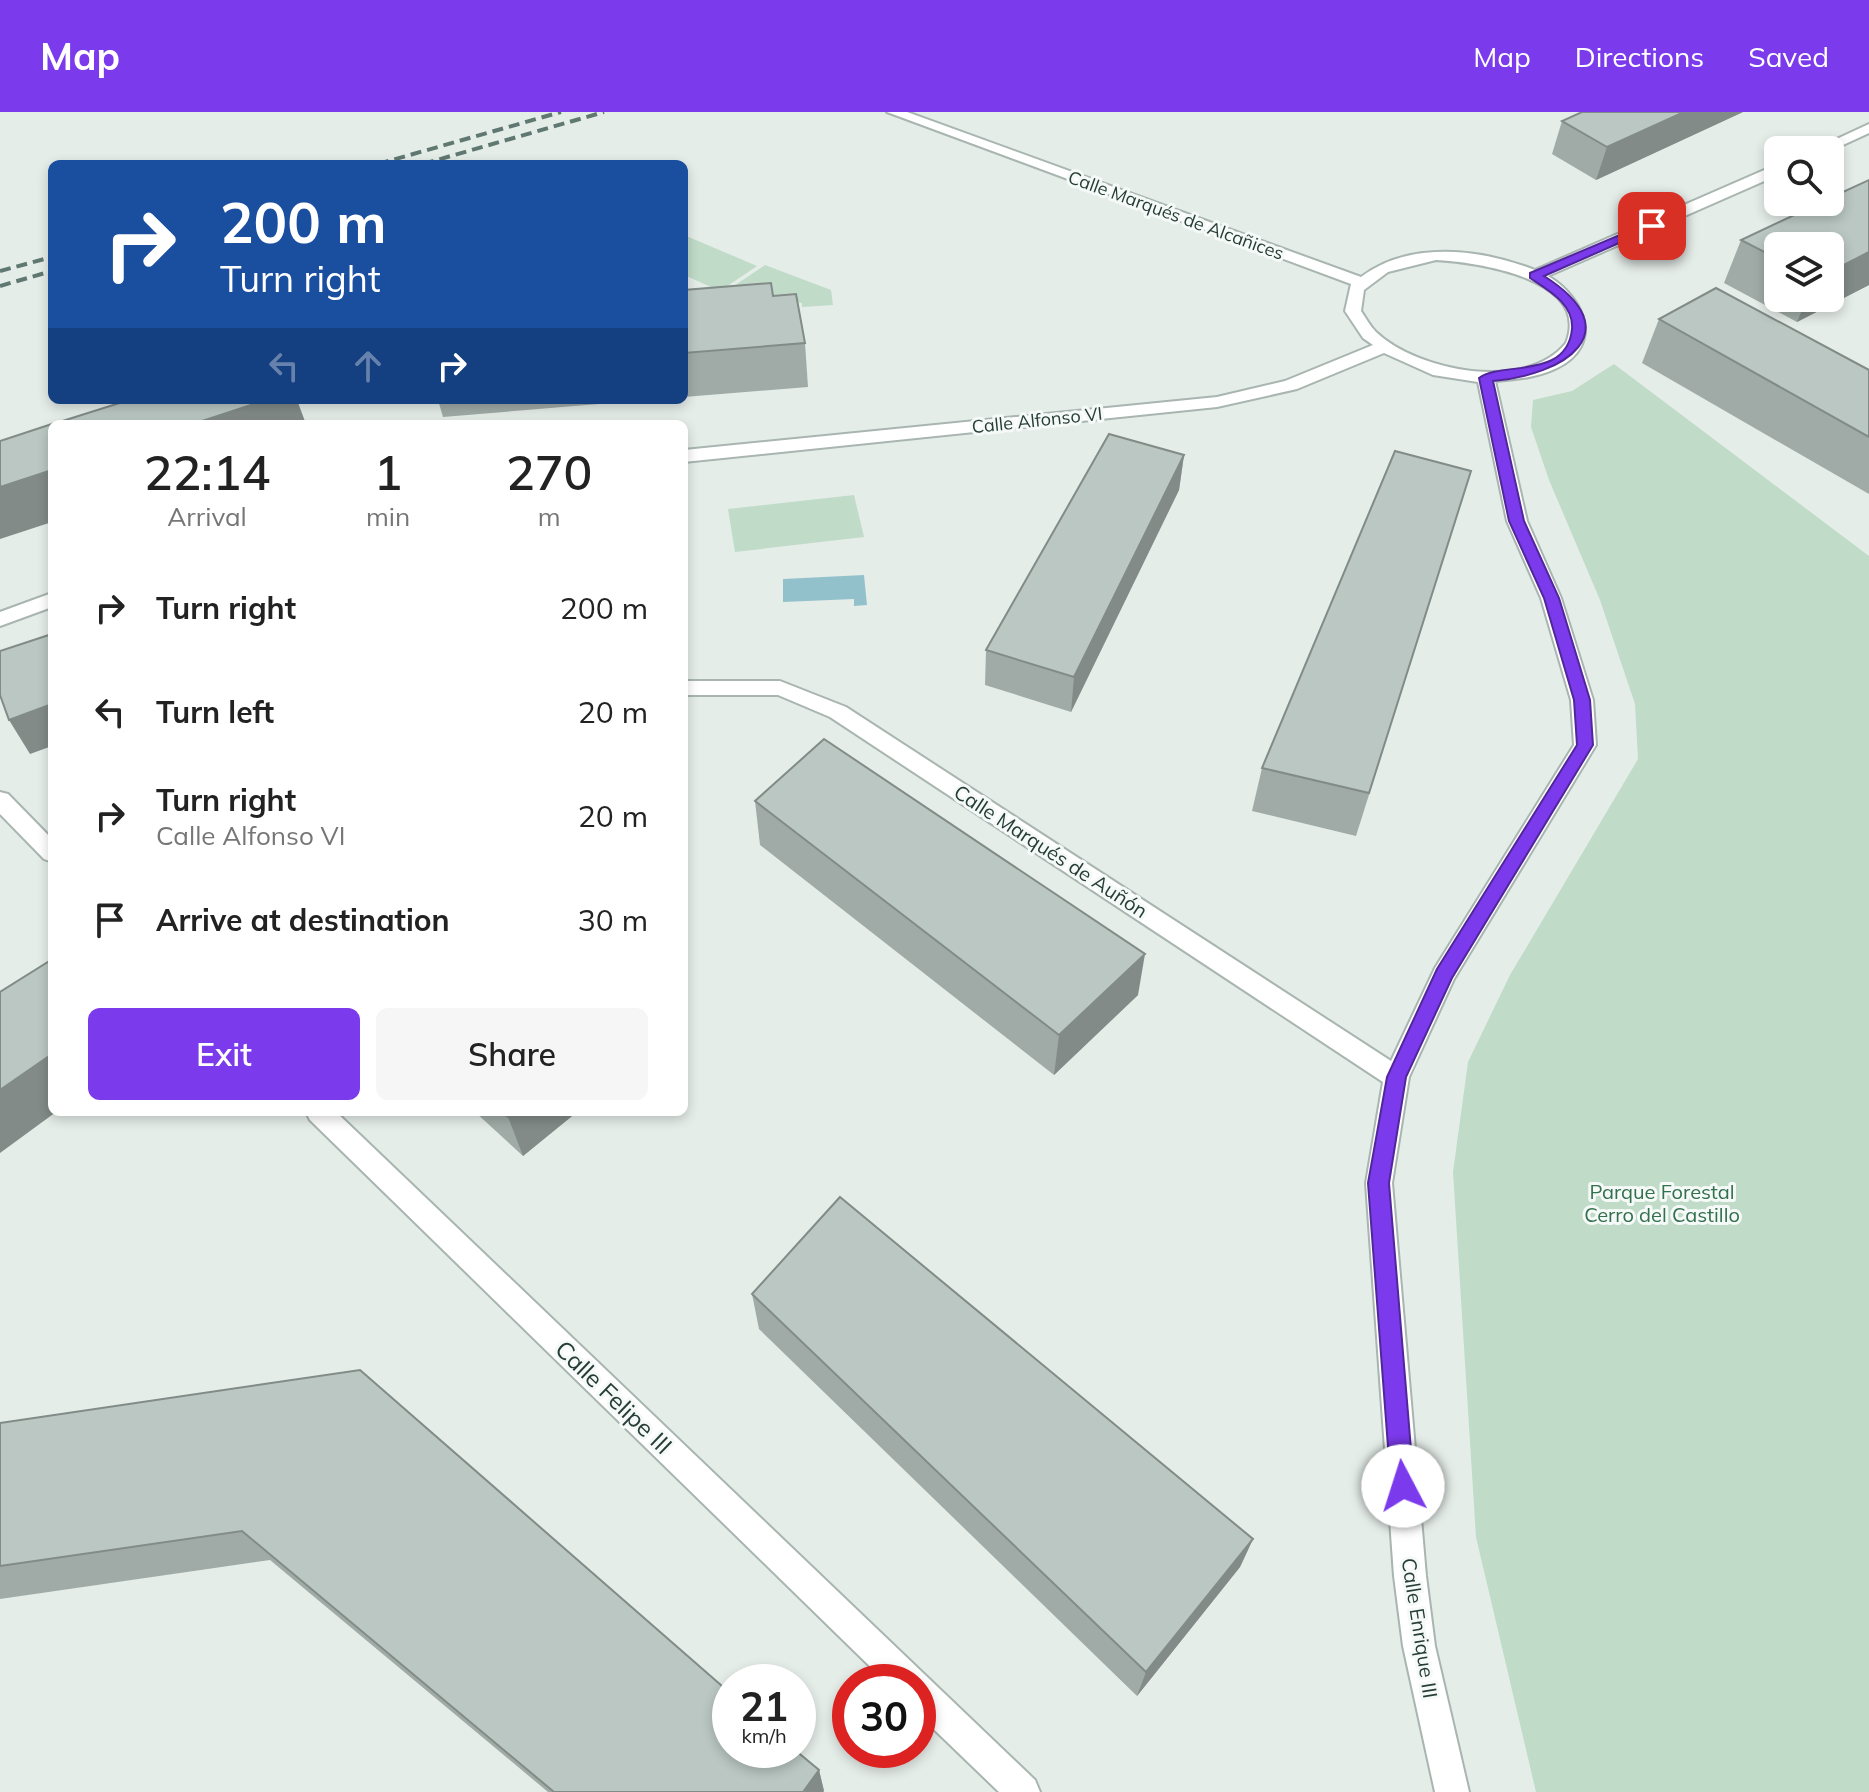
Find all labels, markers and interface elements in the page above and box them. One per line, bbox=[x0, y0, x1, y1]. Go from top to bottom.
text: Map bbox=[40, 32, 120, 80]
text: Map bbox=[1473, 39, 1531, 74]
text: Directions bbox=[1575, 39, 1704, 74]
text: Saved bbox=[1748, 39, 1829, 74]
map controls bbox=[1764, 136, 1844, 312]
button: search bbox=[1764, 136, 1844, 216]
street label: Calle Marqués de Alcañices bbox=[1065, 165, 1287, 265]
text: 200 m bbox=[220, 187, 387, 257]
icon: right bbox=[88, 192, 192, 296]
pin bbox=[1618, 192, 1686, 260]
icon: arrive bbox=[1630, 204, 1674, 248]
button: layers bbox=[1764, 232, 1844, 312]
text: Turn right bbox=[220, 256, 381, 301]
icon: left bbox=[262, 344, 306, 388]
icon: ahead bbox=[346, 344, 390, 388]
icon: right bbox=[430, 344, 474, 388]
street label: Calle Alfonso VI bbox=[971, 402, 1103, 438]
text: 22:14 bbox=[144, 442, 270, 502]
text: 1 bbox=[374, 442, 402, 502]
text: 270 bbox=[506, 442, 592, 502]
text: Arrival bbox=[167, 500, 247, 533]
text: min bbox=[366, 500, 410, 533]
text: m bbox=[538, 500, 561, 533]
icon: right bbox=[88, 586, 132, 630]
text: Turn right bbox=[156, 589, 296, 627]
text: 200 m bbox=[560, 589, 648, 627]
icon: left bbox=[88, 690, 132, 734]
text: Turn left bbox=[156, 693, 274, 731]
text: 20 m bbox=[578, 693, 648, 731]
street label: Calle Marqués de Auñón bbox=[949, 779, 1153, 923]
text: Turn right bbox=[156, 781, 296, 819]
icon: right bbox=[88, 794, 132, 838]
text: 20 m bbox=[578, 797, 648, 835]
text: Calle Alfonso VI bbox=[156, 819, 345, 852]
icon: arrive bbox=[88, 898, 132, 942]
text: Arrive at destination bbox=[156, 901, 450, 939]
text: 30 m bbox=[578, 901, 648, 939]
button: Exit bbox=[88, 1008, 360, 1100]
button: Share bbox=[376, 1008, 648, 1100]
park label: Parque Forestal Cerro del Castillo bbox=[1584, 1179, 1740, 1227]
street label: Calle Felipe III bbox=[549, 1334, 679, 1460]
position arrow bbox=[1361, 1444, 1445, 1528]
street label: Calle Enrique III bbox=[1397, 1556, 1443, 1700]
speed limit sign: 30 bbox=[832, 1664, 936, 1768]
text: 21 bbox=[740, 1681, 788, 1731]
text: km/h bbox=[741, 1723, 787, 1748]

